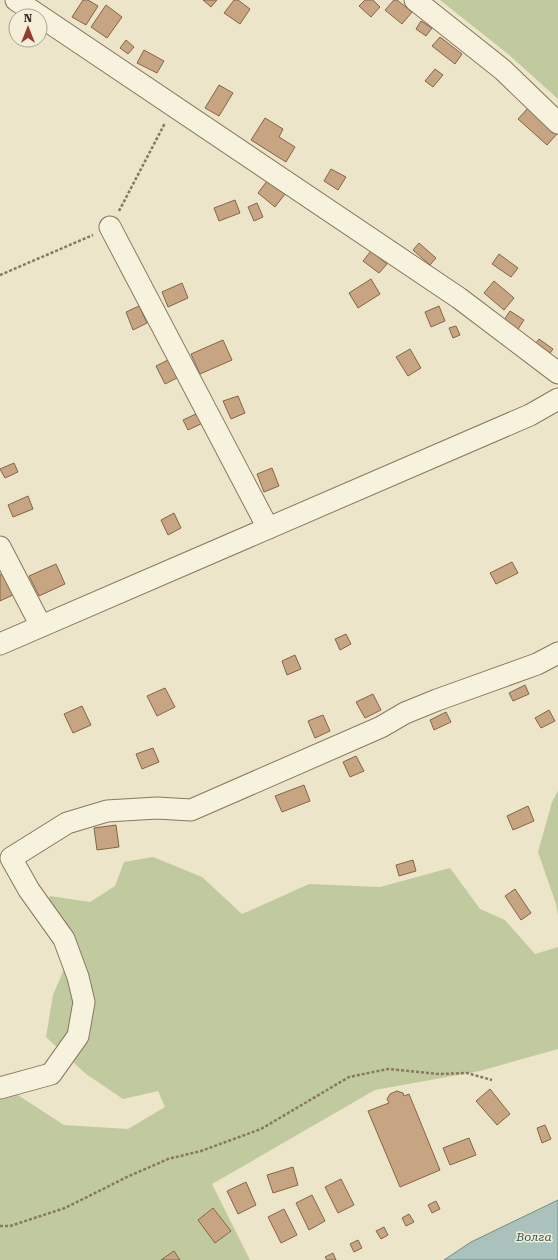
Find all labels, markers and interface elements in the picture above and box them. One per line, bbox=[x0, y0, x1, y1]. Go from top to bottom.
north arrow bbox=[8, 8, 48, 48]
text: N bbox=[24, 12, 33, 25]
water label: Волга bbox=[515, 1230, 552, 1244]

